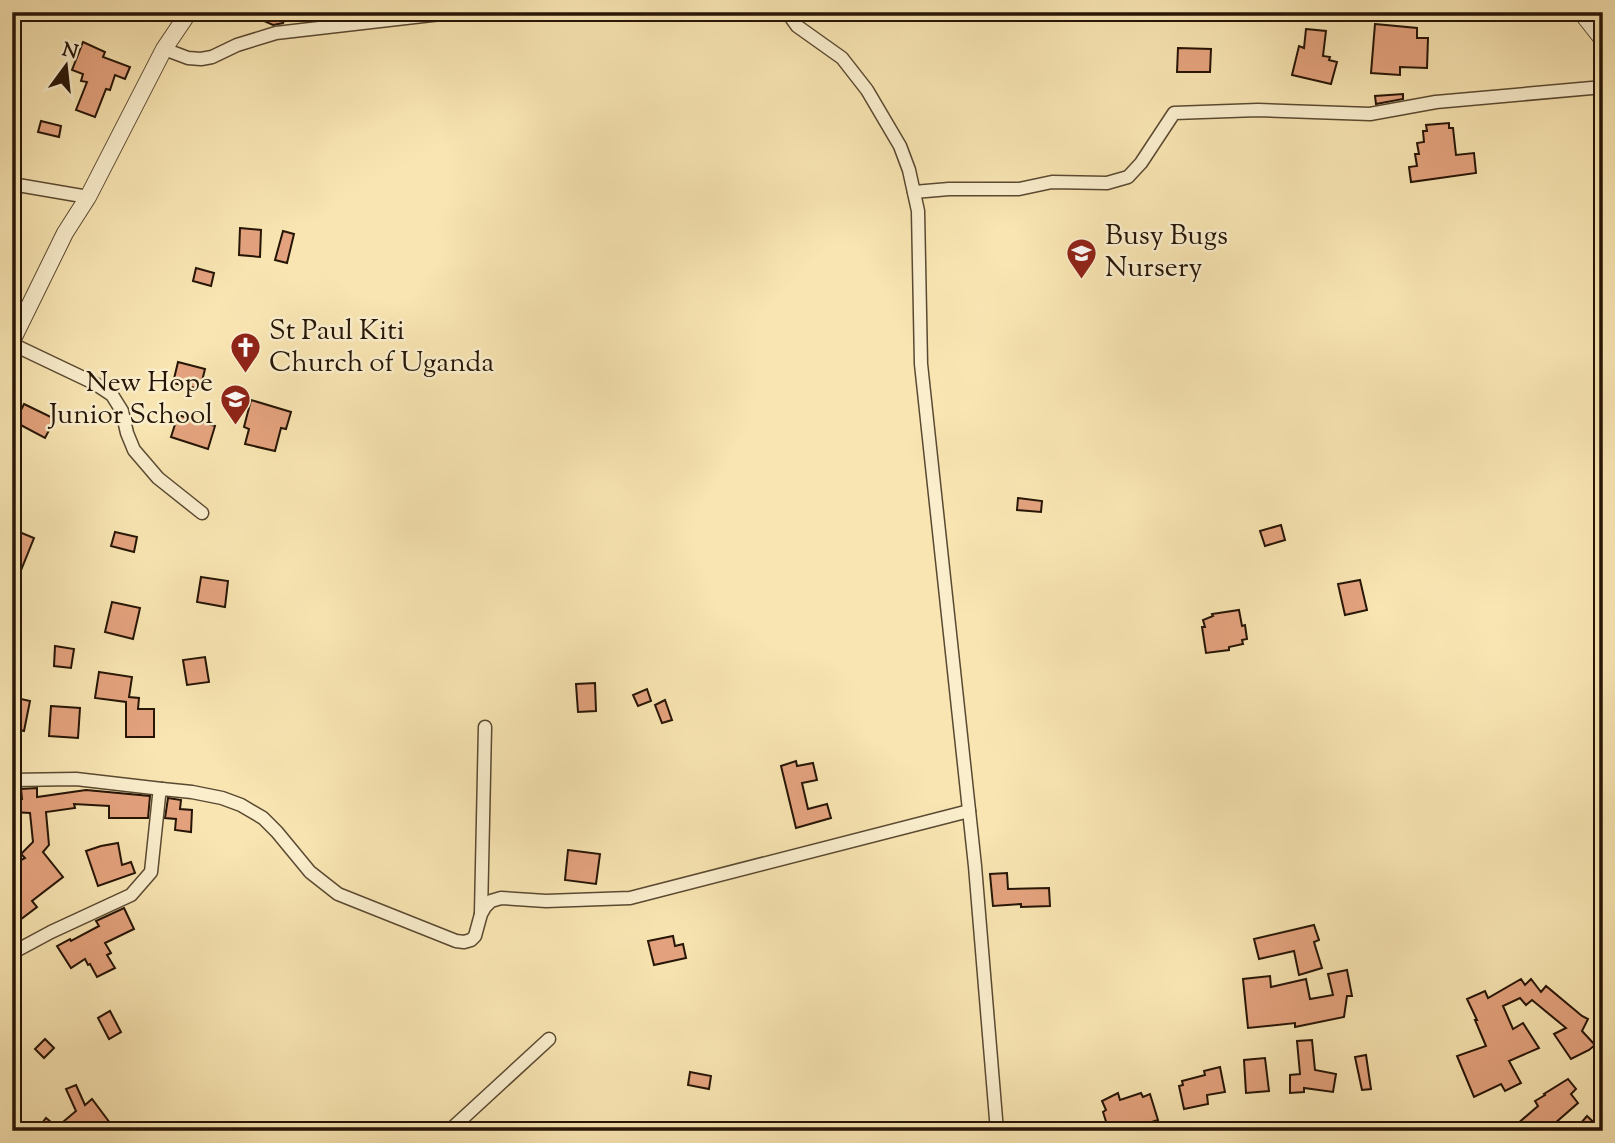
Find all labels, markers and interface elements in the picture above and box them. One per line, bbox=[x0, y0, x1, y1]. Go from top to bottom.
north arrow bbox=[32, 32, 102, 102]
text: N bbox=[59, 37, 81, 67]
place label: Busy Bugs Nursery bbox=[1105, 217, 1228, 289]
school or university icon: Busy Bugs Nursery bbox=[1065, 236, 1099, 280]
place label: St Paul Kiti Church of Uganda bbox=[269, 312, 494, 384]
church icon: St Paul Kiti Church of Uganda bbox=[229, 331, 263, 375]
place label: New Hope Junior School bbox=[47, 364, 213, 436]
school or university icon: New Hope Junior School bbox=[219, 383, 253, 427]

